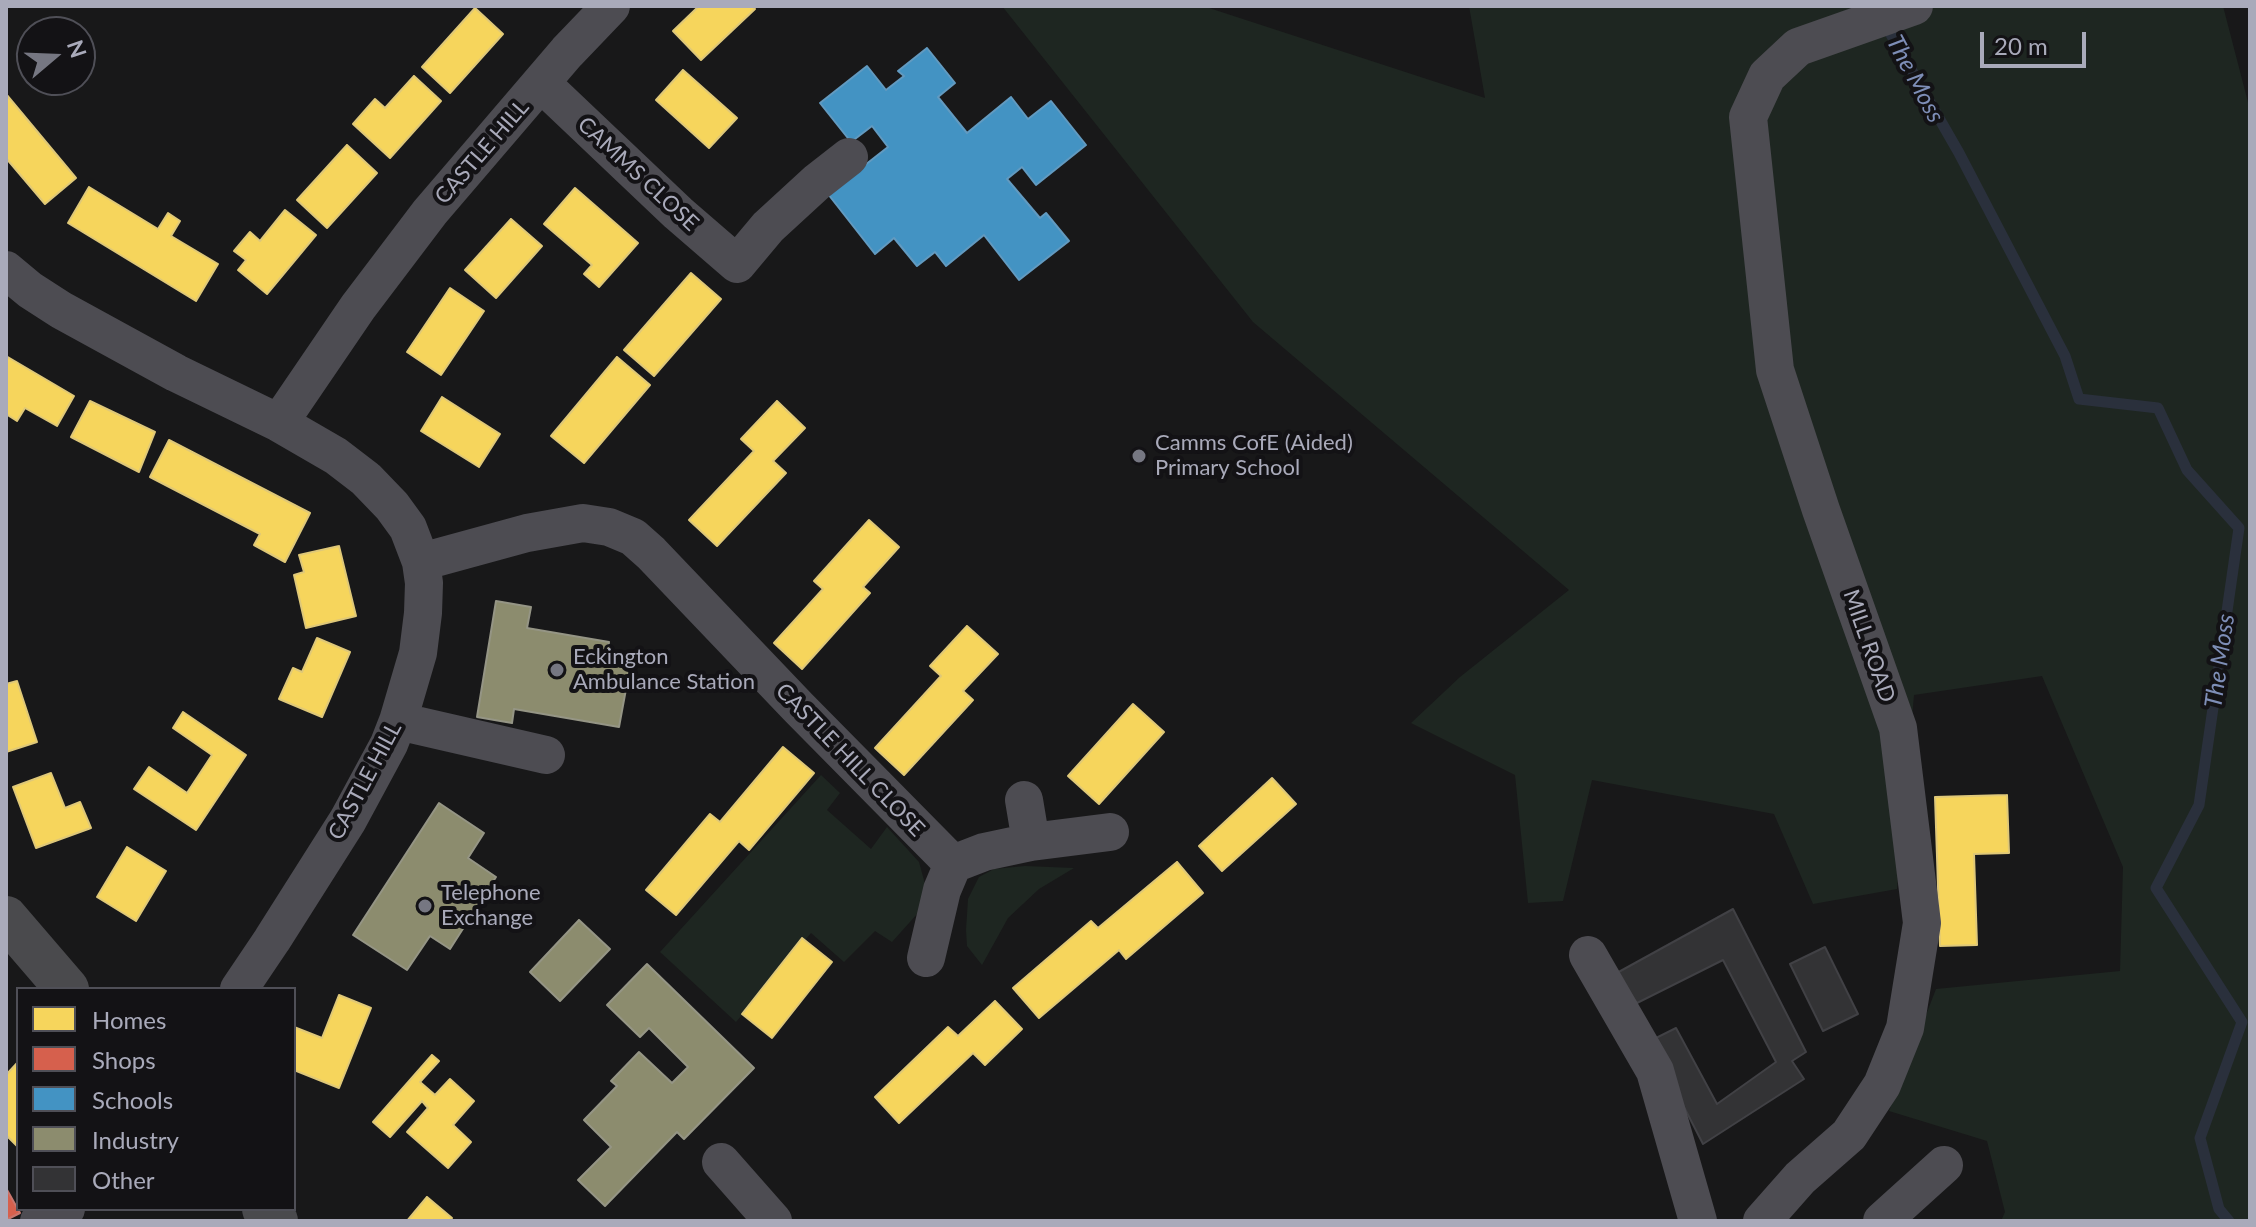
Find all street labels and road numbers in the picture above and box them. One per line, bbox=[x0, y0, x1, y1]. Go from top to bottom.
street label: CASTLE HILL bbox=[429, 94, 535, 210]
street label: CAMMS CLOSE bbox=[572, 111, 704, 237]
street label: MILL ROAD bbox=[1837, 586, 1901, 706]
street label: CASTLE HILL CLOSE bbox=[770, 678, 930, 842]
street label: CASTLE HILL bbox=[323, 718, 407, 844]

